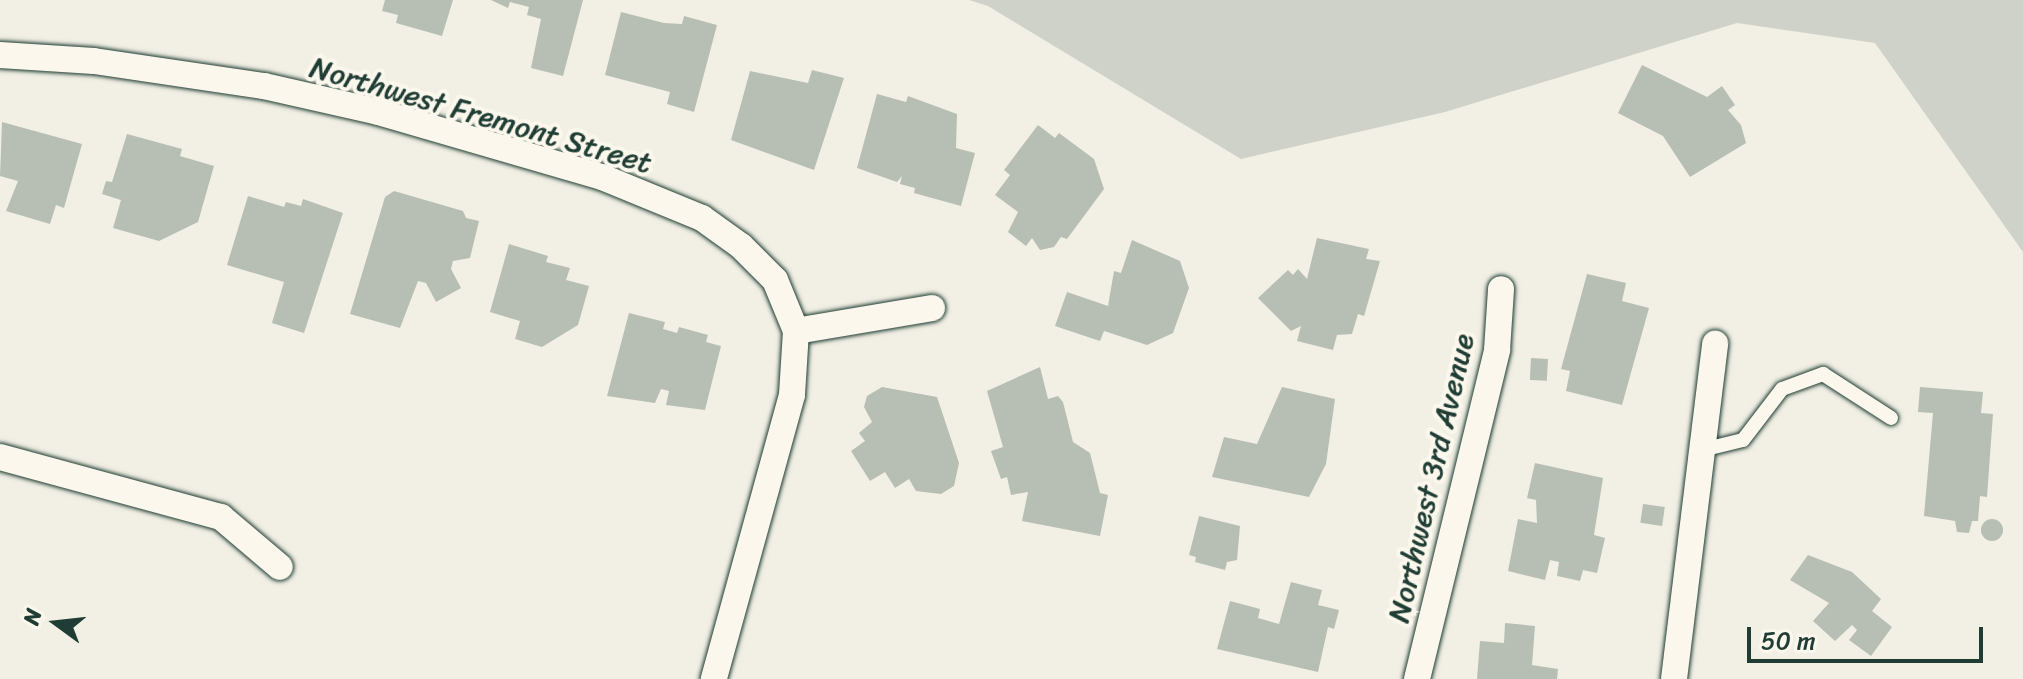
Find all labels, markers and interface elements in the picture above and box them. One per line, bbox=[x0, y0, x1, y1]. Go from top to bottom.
street label: Northwest Fremont Street bbox=[306, 49, 656, 181]
street label: Northwest 3rd Avenue bbox=[1380, 330, 1482, 626]
north arrow bbox=[16, 583, 96, 663]
text: N bbox=[12, 604, 53, 629]
scale bar bbox=[1751, 611, 1987, 661]
text: 50 m bbox=[1761, 620, 1816, 662]

